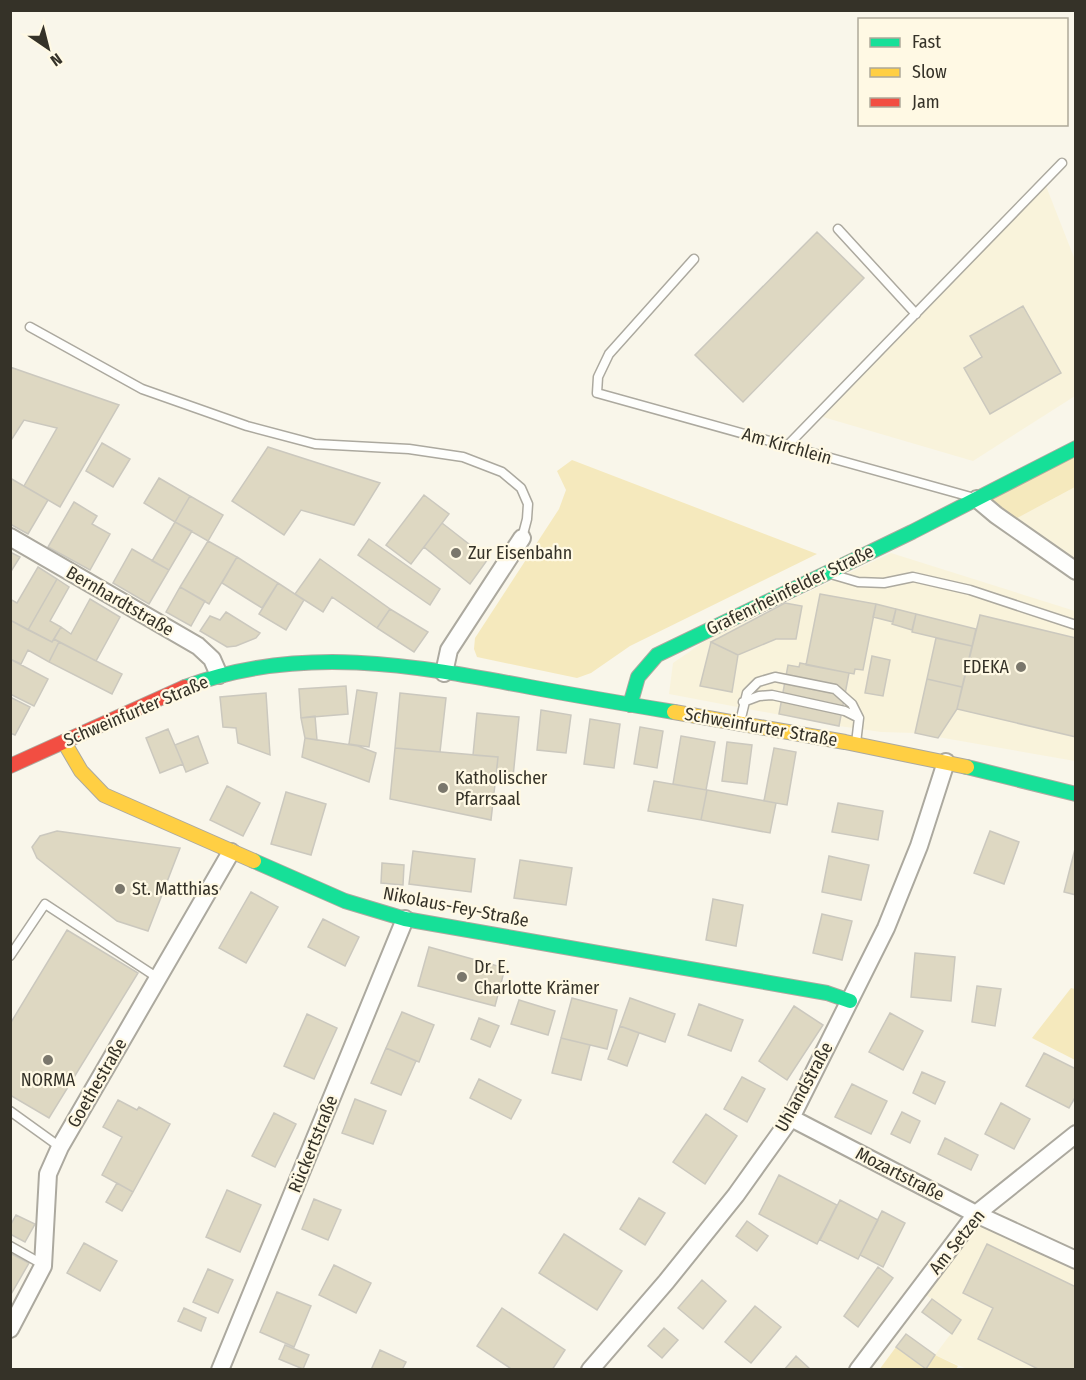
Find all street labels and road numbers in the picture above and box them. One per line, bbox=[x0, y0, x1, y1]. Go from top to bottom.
street label: Am Kirchlein bbox=[740, 423, 834, 469]
street label: Grafenrheinfelder Straße bbox=[703, 540, 877, 640]
street label: Bernhardtstraße bbox=[62, 561, 178, 641]
street label: Schweinfurter Straße bbox=[60, 671, 212, 751]
street label: Schweinfurter Straße bbox=[683, 703, 839, 751]
street label: Nikolaus-Fey-Straße bbox=[381, 882, 531, 932]
street label: Goethestraße bbox=[63, 1034, 131, 1132]
street label: Uhlandstraße bbox=[770, 1038, 838, 1136]
street label: Rückertstraße bbox=[284, 1092, 343, 1196]
street label: Mozartstraße bbox=[852, 1142, 948, 1206]
street label: Am Setzen bbox=[924, 1205, 990, 1279]

